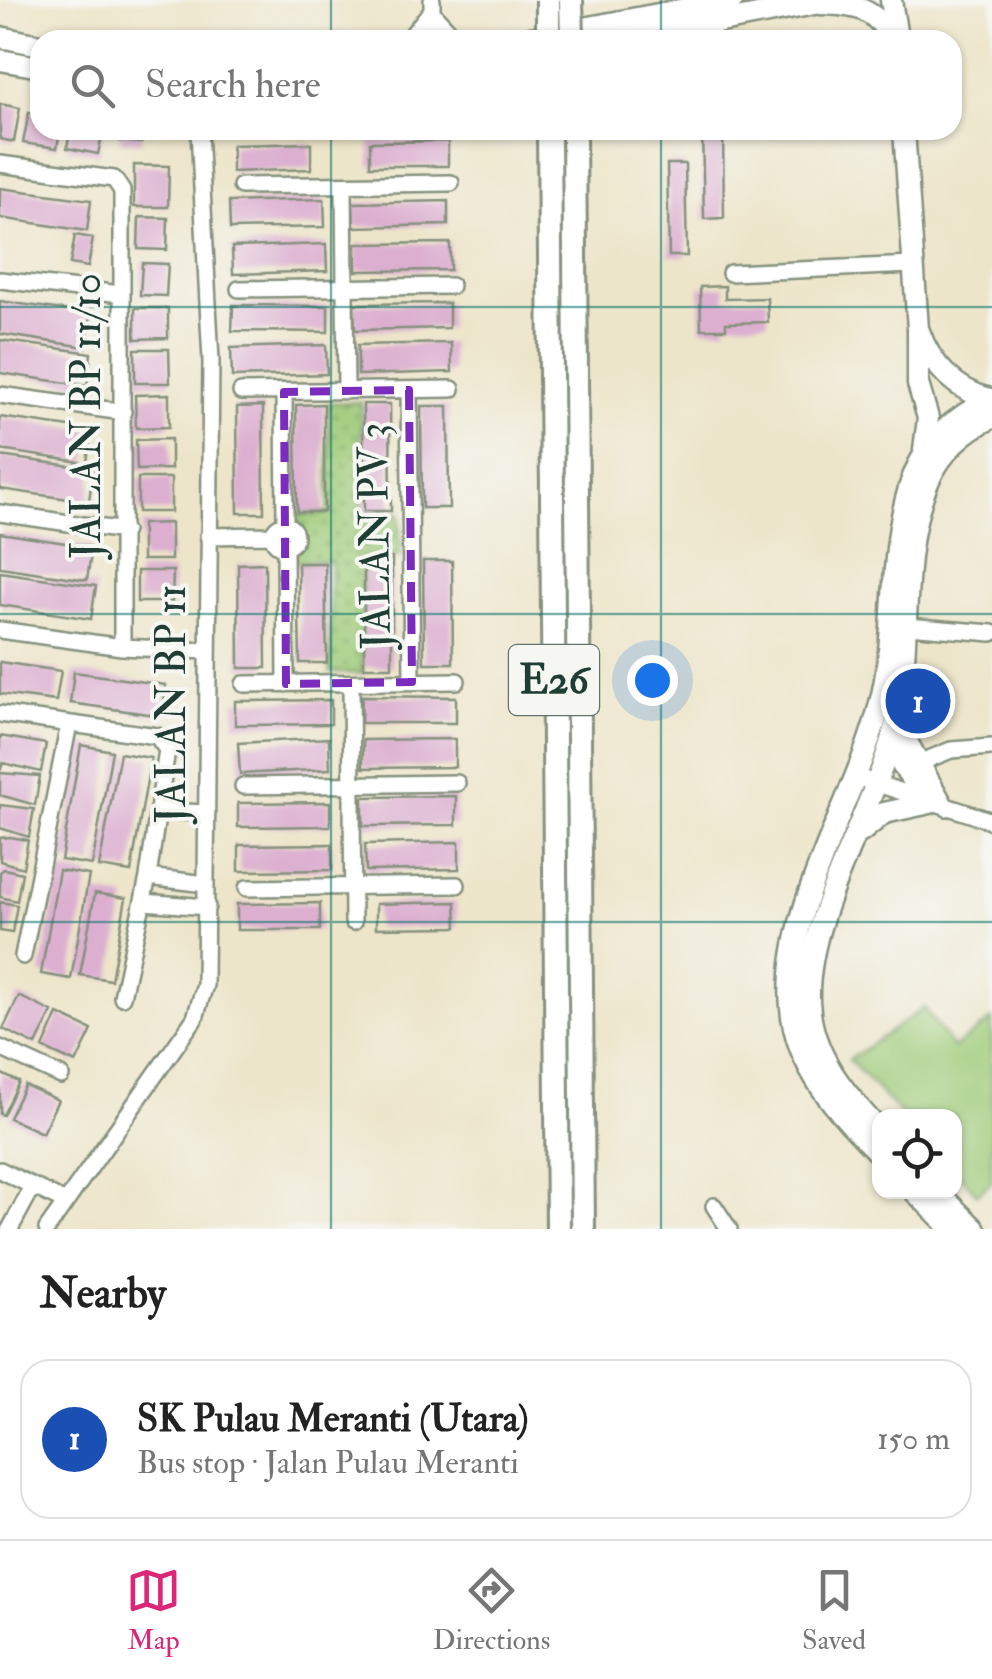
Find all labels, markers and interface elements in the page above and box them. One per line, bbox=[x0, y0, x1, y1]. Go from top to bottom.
search box bbox=[30, 30, 962, 140]
icon: search bbox=[65, 58, 120, 113]
text: Search here bbox=[145, 61, 321, 109]
street label: JALAN BP 11/10 bbox=[61, 273, 113, 560]
street label: JALAN PV 3 bbox=[347, 422, 403, 651]
street label: JALAN BP 11 bbox=[146, 585, 198, 824]
road number: E26 bbox=[509, 645, 599, 715]
your location bbox=[627, 655, 678, 706]
pin: 1 bbox=[886, 664, 950, 738]
map controls bbox=[872, 1109, 962, 1199]
button: locate bbox=[872, 1109, 962, 1199]
text: Nearby bbox=[40, 1268, 166, 1320]
text: SK Pulau Meranti (Utara) bbox=[137, 1395, 529, 1443]
text: 1 bbox=[69, 1419, 80, 1459]
text: 150 m bbox=[877, 1419, 950, 1459]
text: Bus stop · Jalan Pulau Meranti bbox=[137, 1443, 519, 1483]
tab: Map bbox=[126, 1563, 181, 1658]
tab: Directions bbox=[433, 1563, 550, 1658]
tab: Saved bbox=[802, 1563, 866, 1658]

